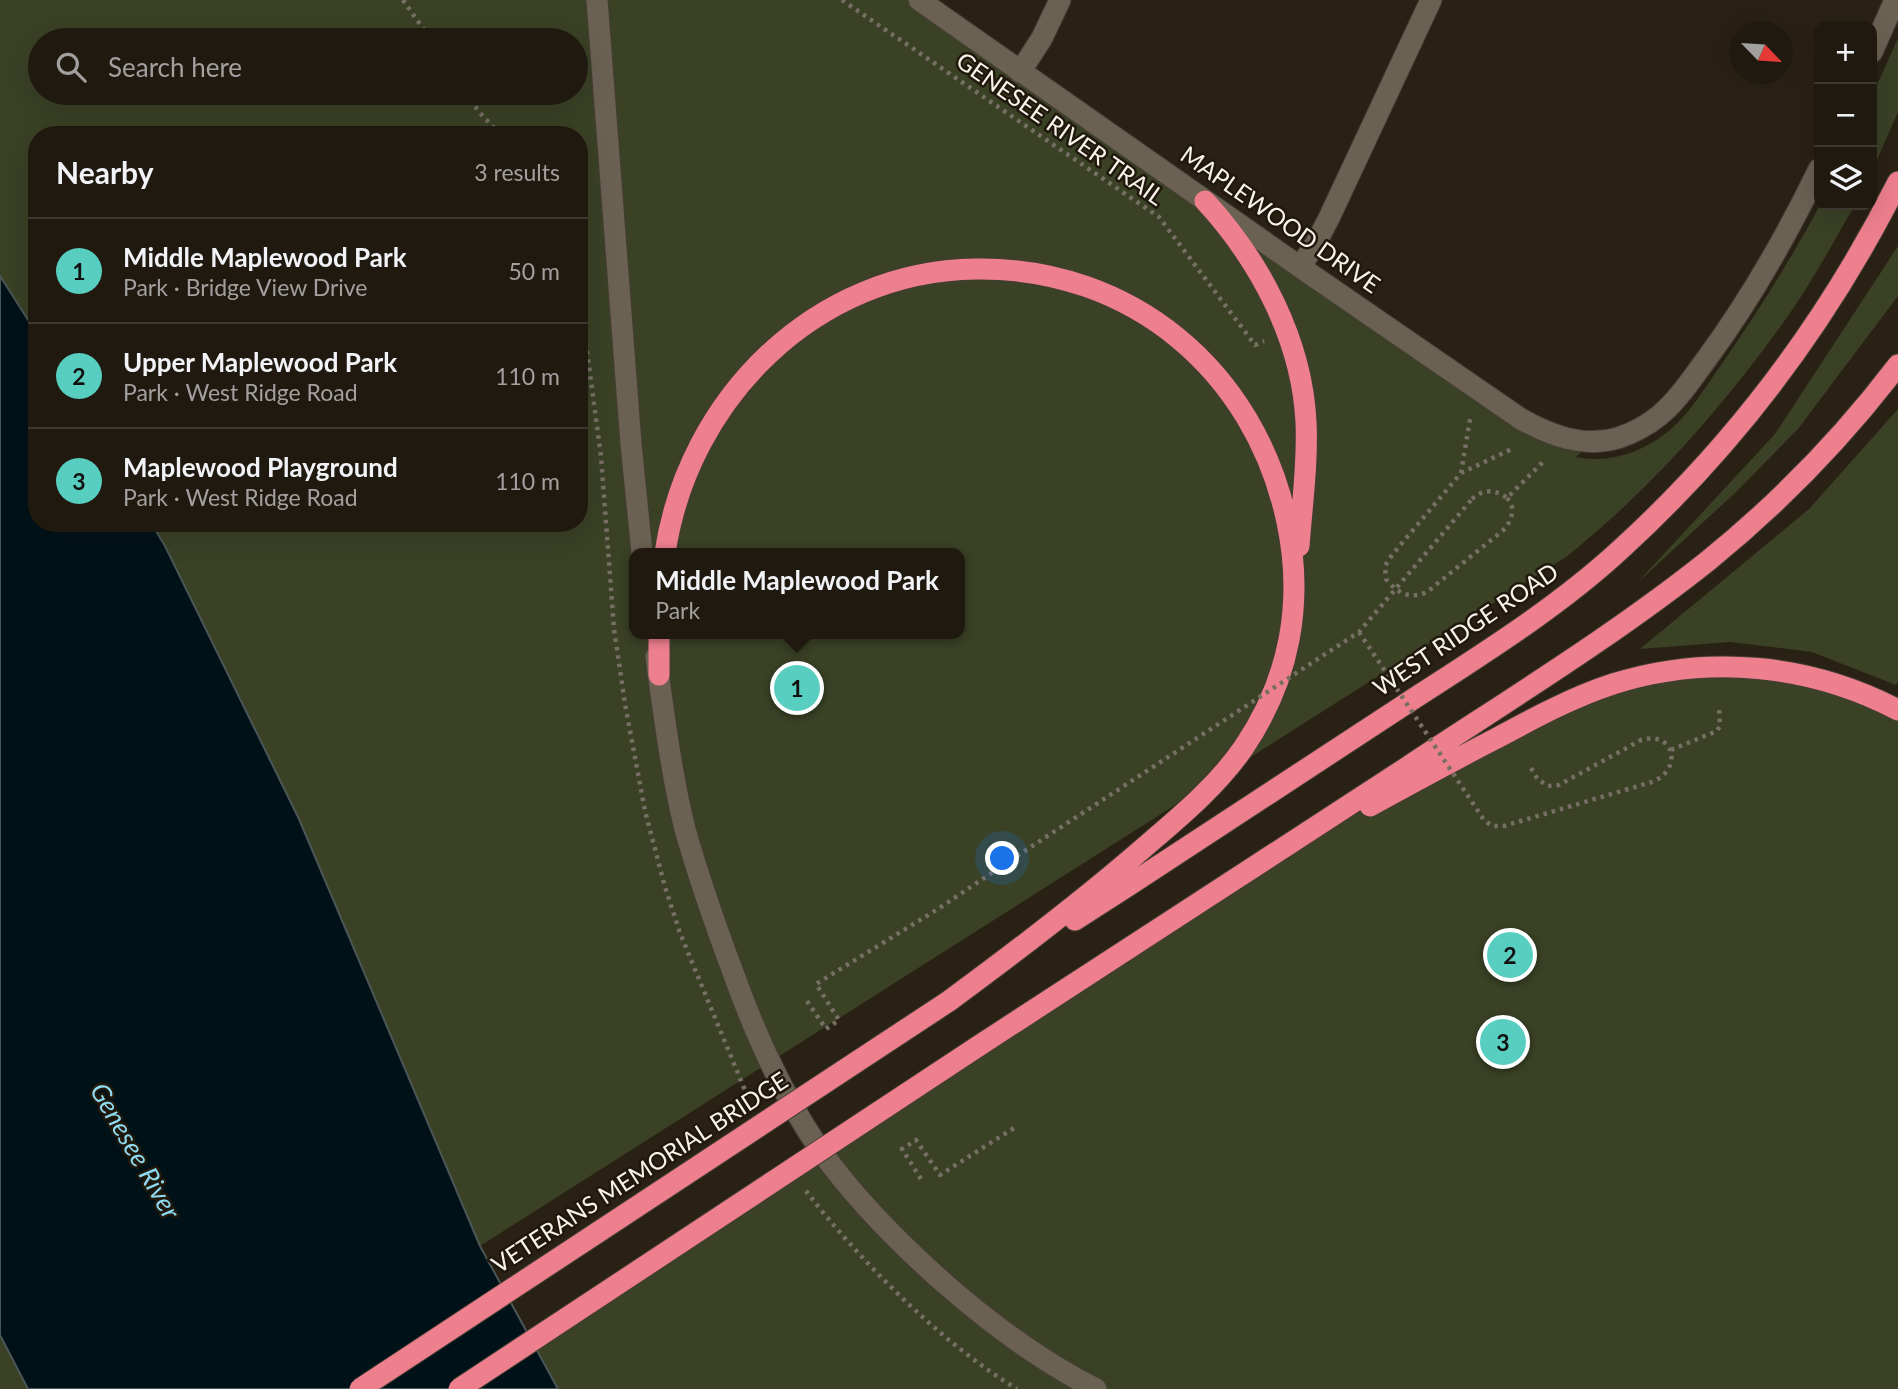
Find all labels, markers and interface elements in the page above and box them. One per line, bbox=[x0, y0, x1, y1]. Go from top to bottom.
north arrow bbox=[1730, 21, 1793, 84]
map controls bbox=[1814, 21, 1877, 210]
button: + bbox=[1814, 21, 1877, 84]
search box bbox=[28, 28, 588, 105]
street label: GENESEE RIVER TRAIL bbox=[951, 45, 1170, 211]
icon: search bbox=[52, 48, 90, 86]
text: Search here bbox=[108, 51, 242, 83]
button: − bbox=[1814, 84, 1877, 147]
street label: MAPLEWOOD DRIVE bbox=[1176, 139, 1386, 299]
button: layers bbox=[1814, 147, 1877, 210]
text: Nearby bbox=[56, 154, 154, 190]
text: 3 results bbox=[474, 158, 560, 186]
text: Middle Maplewood Park bbox=[123, 241, 407, 273]
text: 1 bbox=[72, 257, 86, 285]
text: 50 m bbox=[509, 257, 560, 285]
text: Park · Bridge View Drive bbox=[123, 273, 368, 301]
text: Upper Maplewood Park bbox=[123, 346, 397, 378]
text: 2 bbox=[72, 362, 86, 390]
text: 110 m bbox=[495, 362, 560, 390]
text: Park · West Ridge Road bbox=[123, 378, 358, 406]
text: Maplewood Playground bbox=[123, 451, 398, 483]
text: 3 bbox=[72, 467, 86, 495]
text: 110 m bbox=[495, 467, 560, 495]
text: Park · West Ridge Road bbox=[123, 483, 358, 511]
popup bbox=[629, 548, 965, 639]
street label: WEST RIDGE ROAD bbox=[1367, 556, 1563, 701]
text: Middle Maplewood Park bbox=[655, 564, 939, 596]
text: Park bbox=[655, 596, 700, 624]
pin: 1 bbox=[774, 662, 820, 714]
your location bbox=[985, 841, 1019, 875]
pin: 2 bbox=[1487, 929, 1533, 981]
pin: 3 bbox=[1480, 1016, 1526, 1068]
street label: VETERANS MEMORIAL BRIDGE bbox=[486, 1065, 793, 1278]
water label: Genesee River bbox=[84, 1077, 188, 1225]

